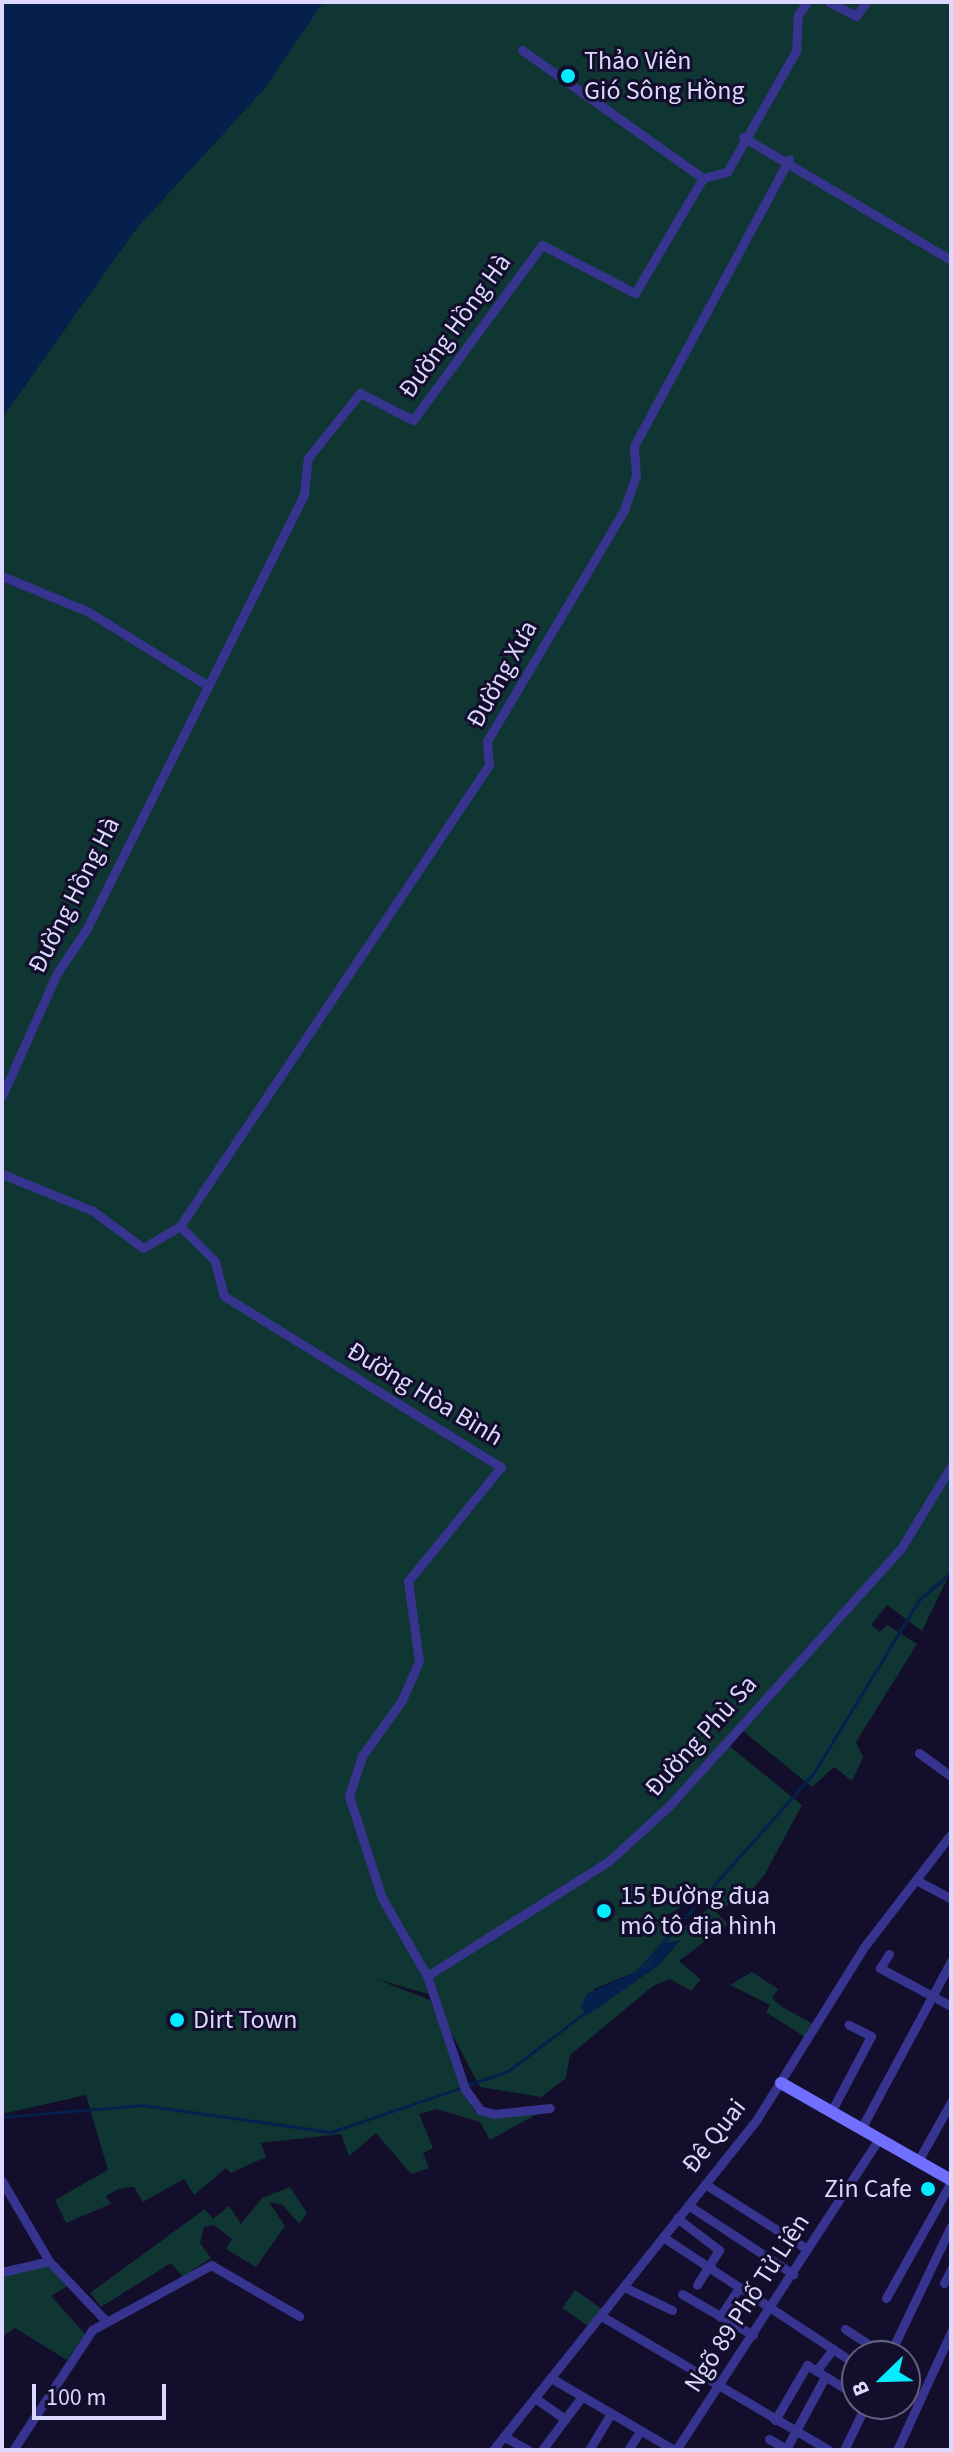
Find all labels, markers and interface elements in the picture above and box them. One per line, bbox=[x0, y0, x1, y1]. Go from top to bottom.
place label: Thảo Viên Gió Sông Hồng bbox=[584, 45, 745, 106]
marker: Thảo Viên Gió Sông Hồng bbox=[559, 67, 577, 85]
street label: Đường Hồng Hà bbox=[392, 248, 518, 404]
street label: Đường Xưa bbox=[460, 615, 544, 733]
street label: Đường Hồng Hà bbox=[21, 812, 127, 978]
street label: Đường Hòa Bình bbox=[341, 1335, 509, 1453]
street label: Đường Phù Sa bbox=[638, 1669, 764, 1803]
place label: 15 Đường đua mô tô địa hình bbox=[620, 1880, 777, 1942]
marker: 15 Đường đua mô tô địa hình bbox=[595, 1902, 613, 1920]
place label: Dirt Town bbox=[193, 2004, 298, 2036]
marker: Dirt Town bbox=[168, 2011, 186, 2029]
street label: Đê Quai bbox=[675, 2093, 753, 2179]
place label: Zin Cafe bbox=[824, 2173, 912, 2205]
marker: Zin Cafe bbox=[919, 2180, 937, 2198]
street label: Ngõ 89 Phố Tử Liên bbox=[678, 2208, 816, 2398]
north arrow bbox=[841, 2340, 921, 2420]
scale bar bbox=[36, 2368, 170, 2418]
text: B bbox=[843, 2376, 878, 2401]
text: 100 m bbox=[46, 2380, 106, 2415]

